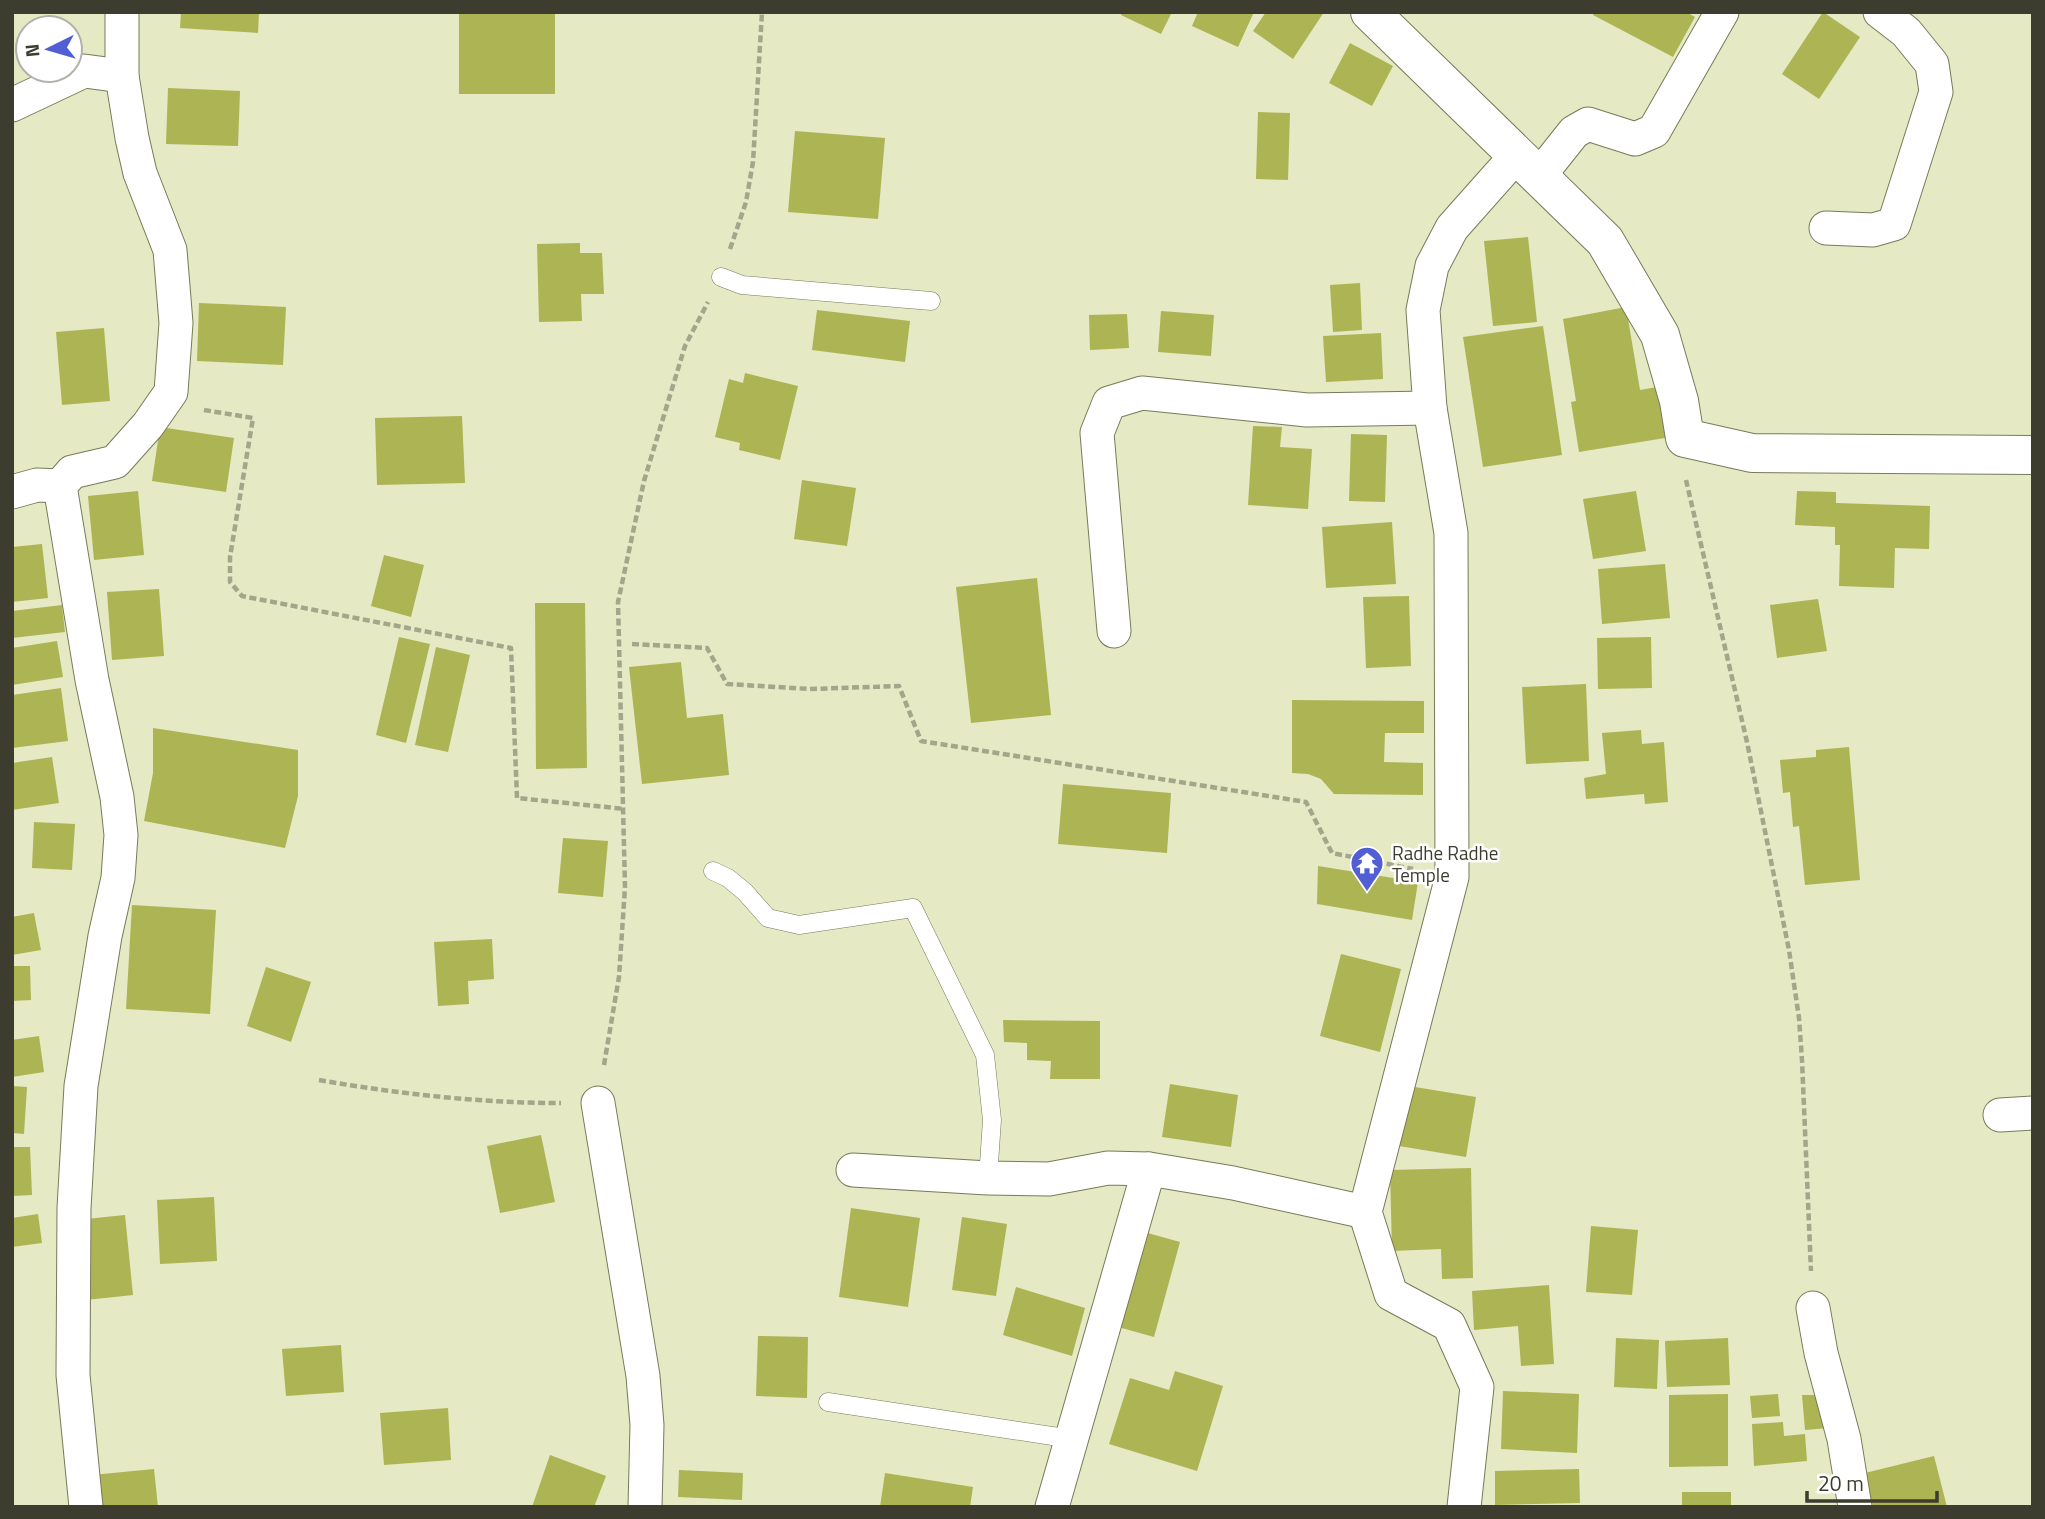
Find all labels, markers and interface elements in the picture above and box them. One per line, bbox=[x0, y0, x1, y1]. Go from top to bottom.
north arrow bbox=[14, 14, 84, 84]
text: N bbox=[17, 43, 47, 58]
place label: Radhe Radhe Temple bbox=[1392, 838, 1498, 889]
temple icon: Radhe Radhe Temple bbox=[1348, 844, 1386, 893]
scale bar bbox=[1807, 1460, 1937, 1504]
text: 20 m bbox=[1818, 1467, 1864, 1499]

